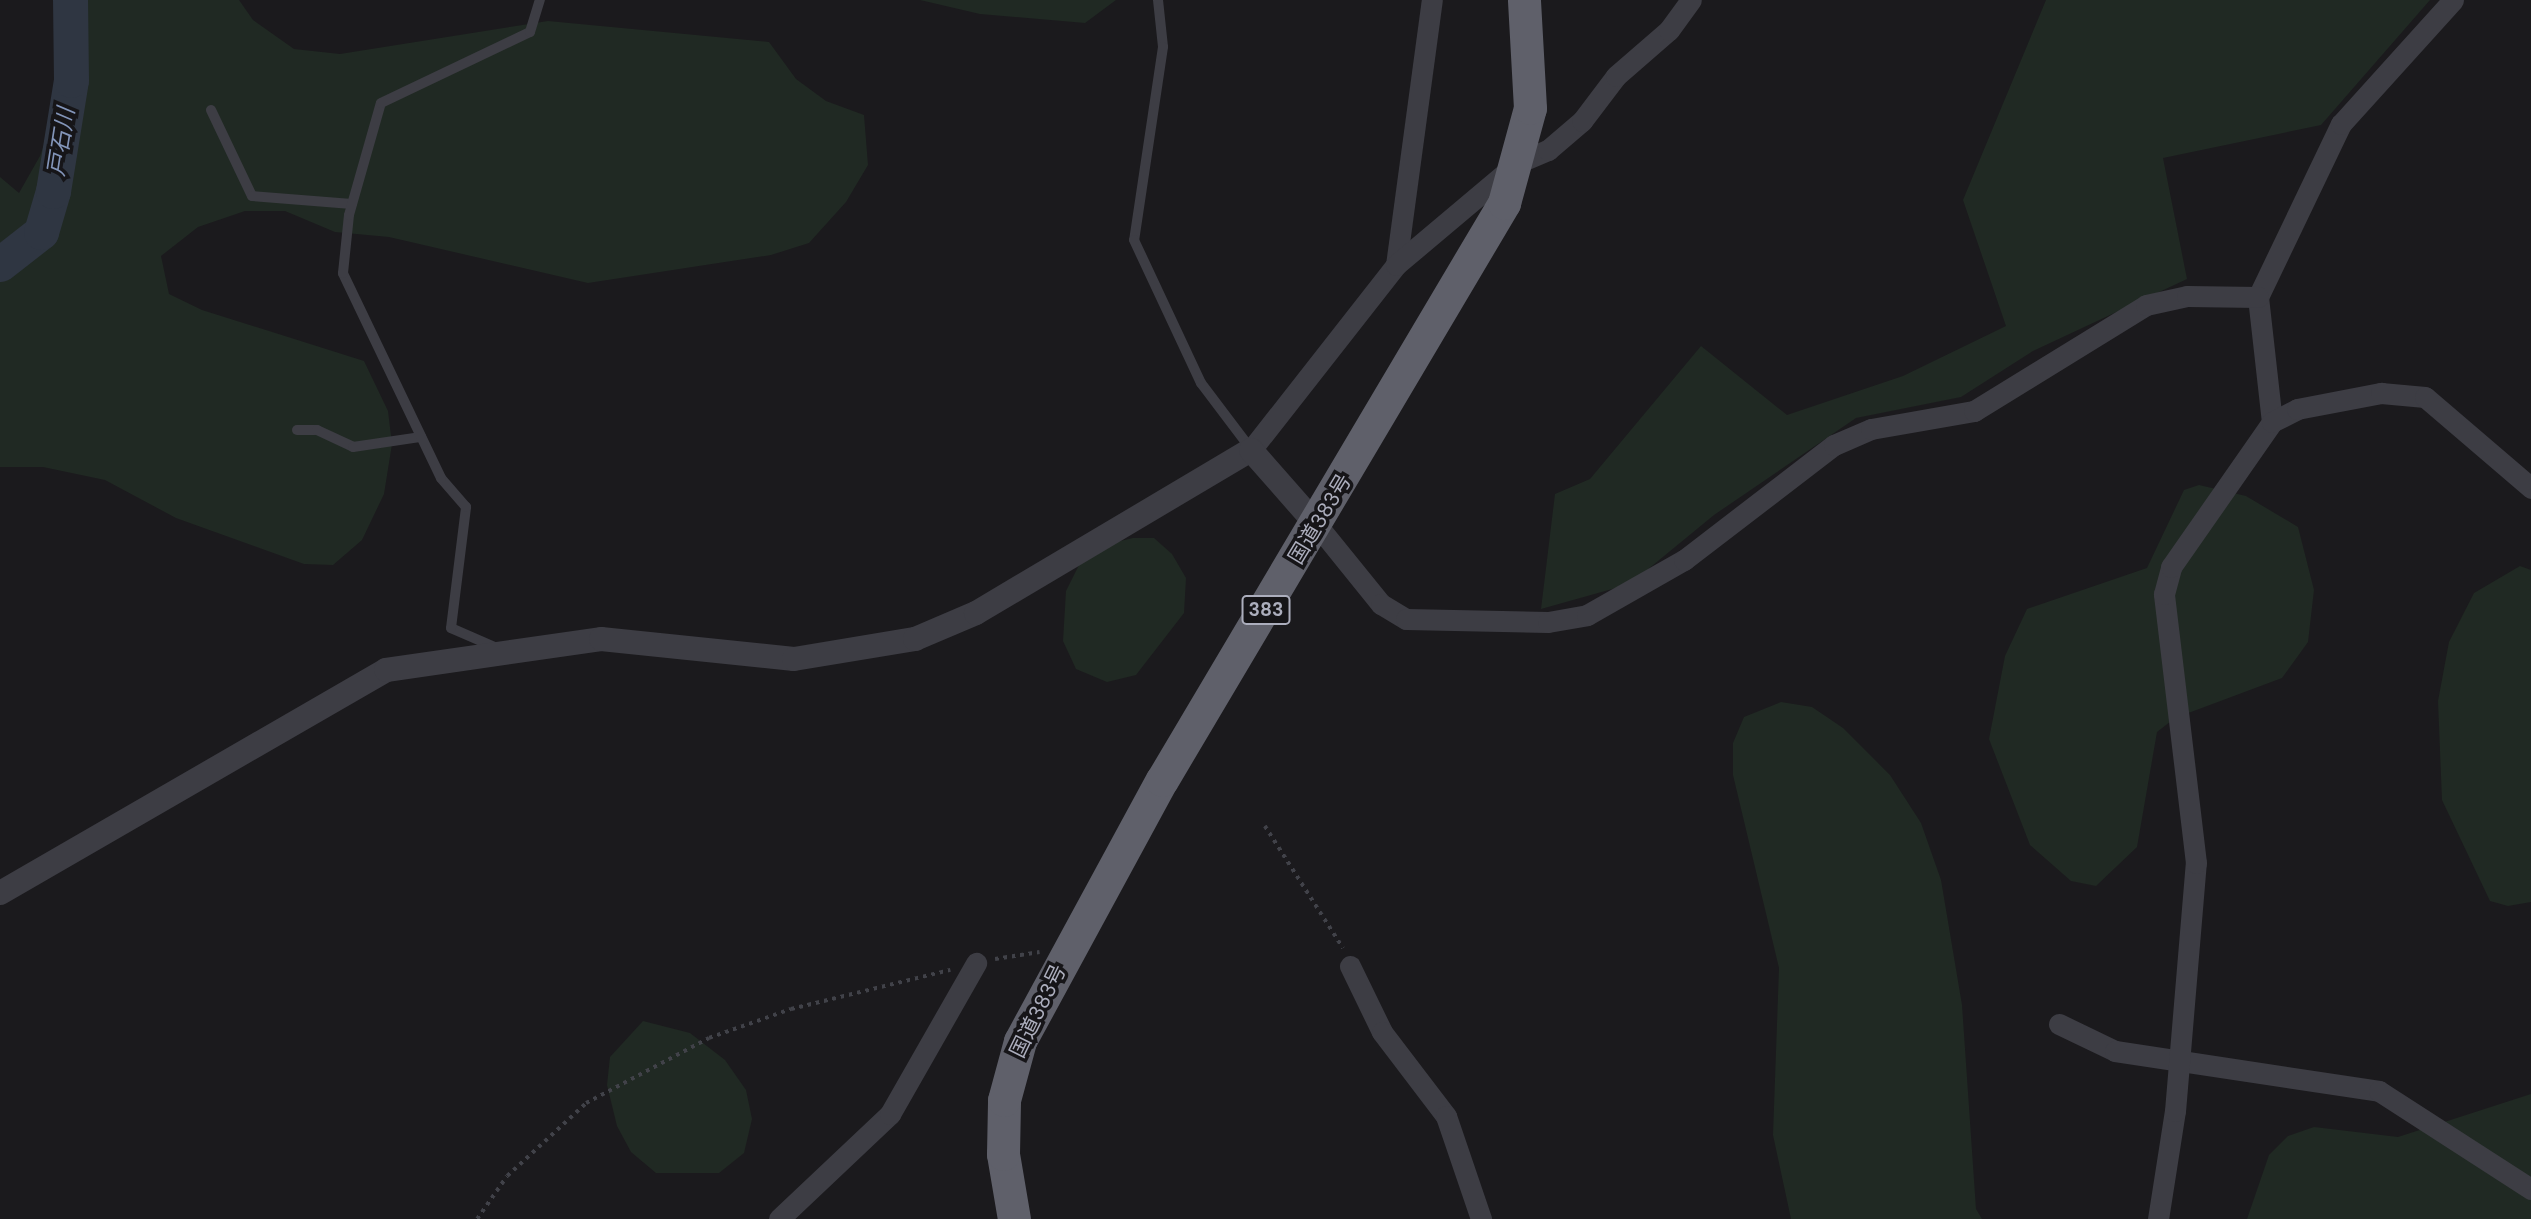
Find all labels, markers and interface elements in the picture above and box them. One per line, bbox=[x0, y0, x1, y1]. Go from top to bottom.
water label: 戸石川 bbox=[42, 106, 80, 178]
street label: 国道383号 bbox=[1283, 469, 1357, 569]
road number: 383 bbox=[1242, 594, 1290, 625]
street label: 国道383号 bbox=[1005, 960, 1071, 1062]

